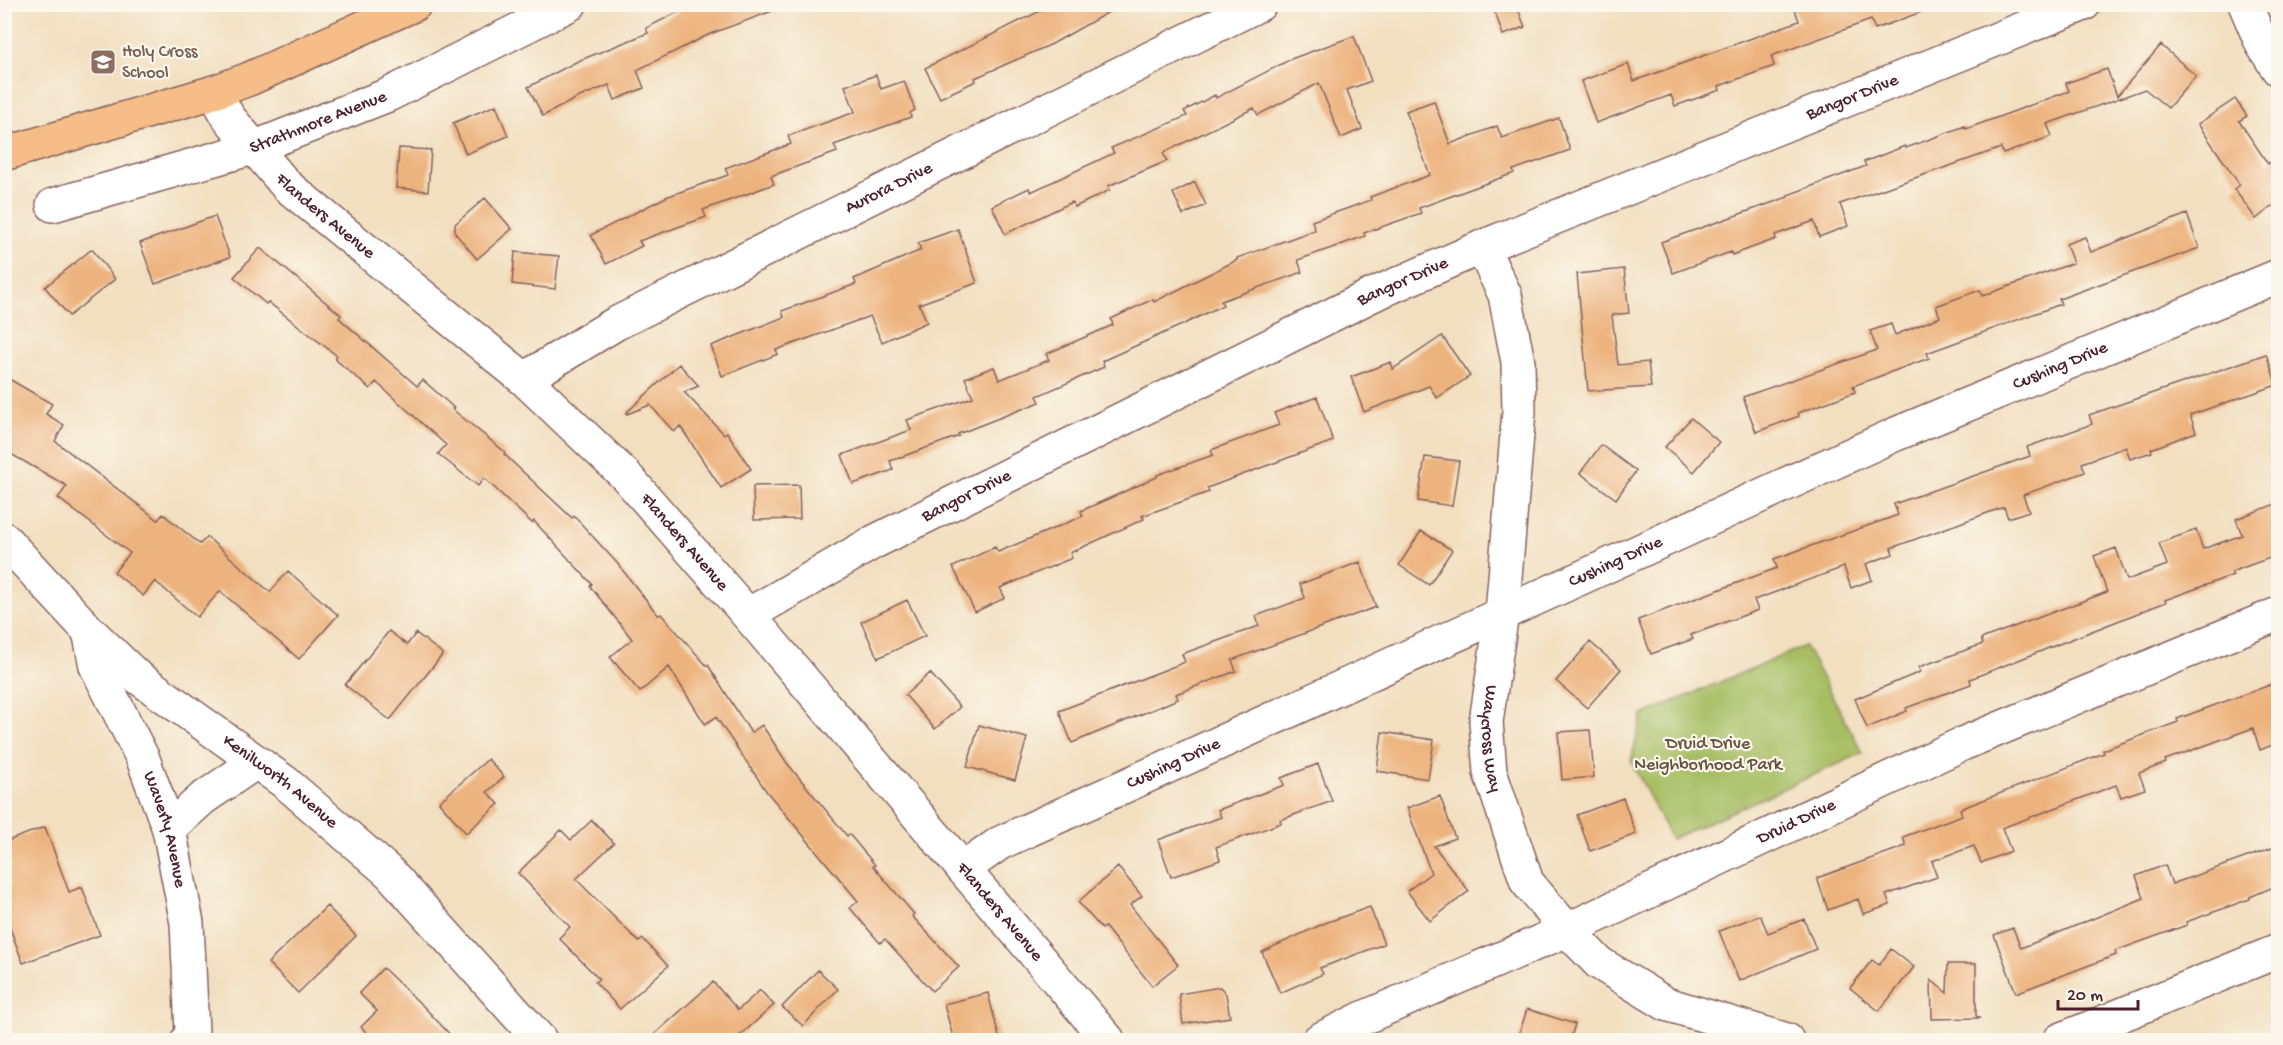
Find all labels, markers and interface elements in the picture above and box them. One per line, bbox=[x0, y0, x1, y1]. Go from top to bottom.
place label: Holy Cross School bbox=[122, 42, 199, 84]
school or university icon: Holy Cross School bbox=[88, 47, 118, 77]
street label: Bangor Drive bbox=[1802, 69, 1902, 126]
street label: Strathmore Avenue bbox=[247, 86, 390, 159]
street label: Aurora Drive bbox=[842, 157, 937, 219]
street label: Flanders Avenue bbox=[270, 169, 380, 264]
street label: Bangor Drive bbox=[1353, 252, 1452, 312]
street label: Cushing Drive bbox=[2010, 337, 2112, 395]
street label: Bangor Drive bbox=[917, 465, 1015, 528]
street label: Flanders Avenue bbox=[635, 488, 733, 596]
street label: Cushing Drive bbox=[1565, 531, 1667, 592]
street label: Waycross Way bbox=[1475, 684, 1506, 795]
street label: Kenilworth Avenue bbox=[218, 730, 342, 834]
street label: Cushing Drive bbox=[1123, 733, 1224, 794]
park label: Druid Drive Neighborhood Park bbox=[1634, 734, 1784, 776]
street label: Waverly Avenue bbox=[138, 768, 191, 890]
street label: Druid Drive bbox=[1753, 794, 1840, 850]
street label: Flanders Avenue bbox=[951, 858, 1048, 966]
scale bar bbox=[2058, 973, 2138, 1011]
text: 20 m bbox=[2067, 986, 2103, 1007]

